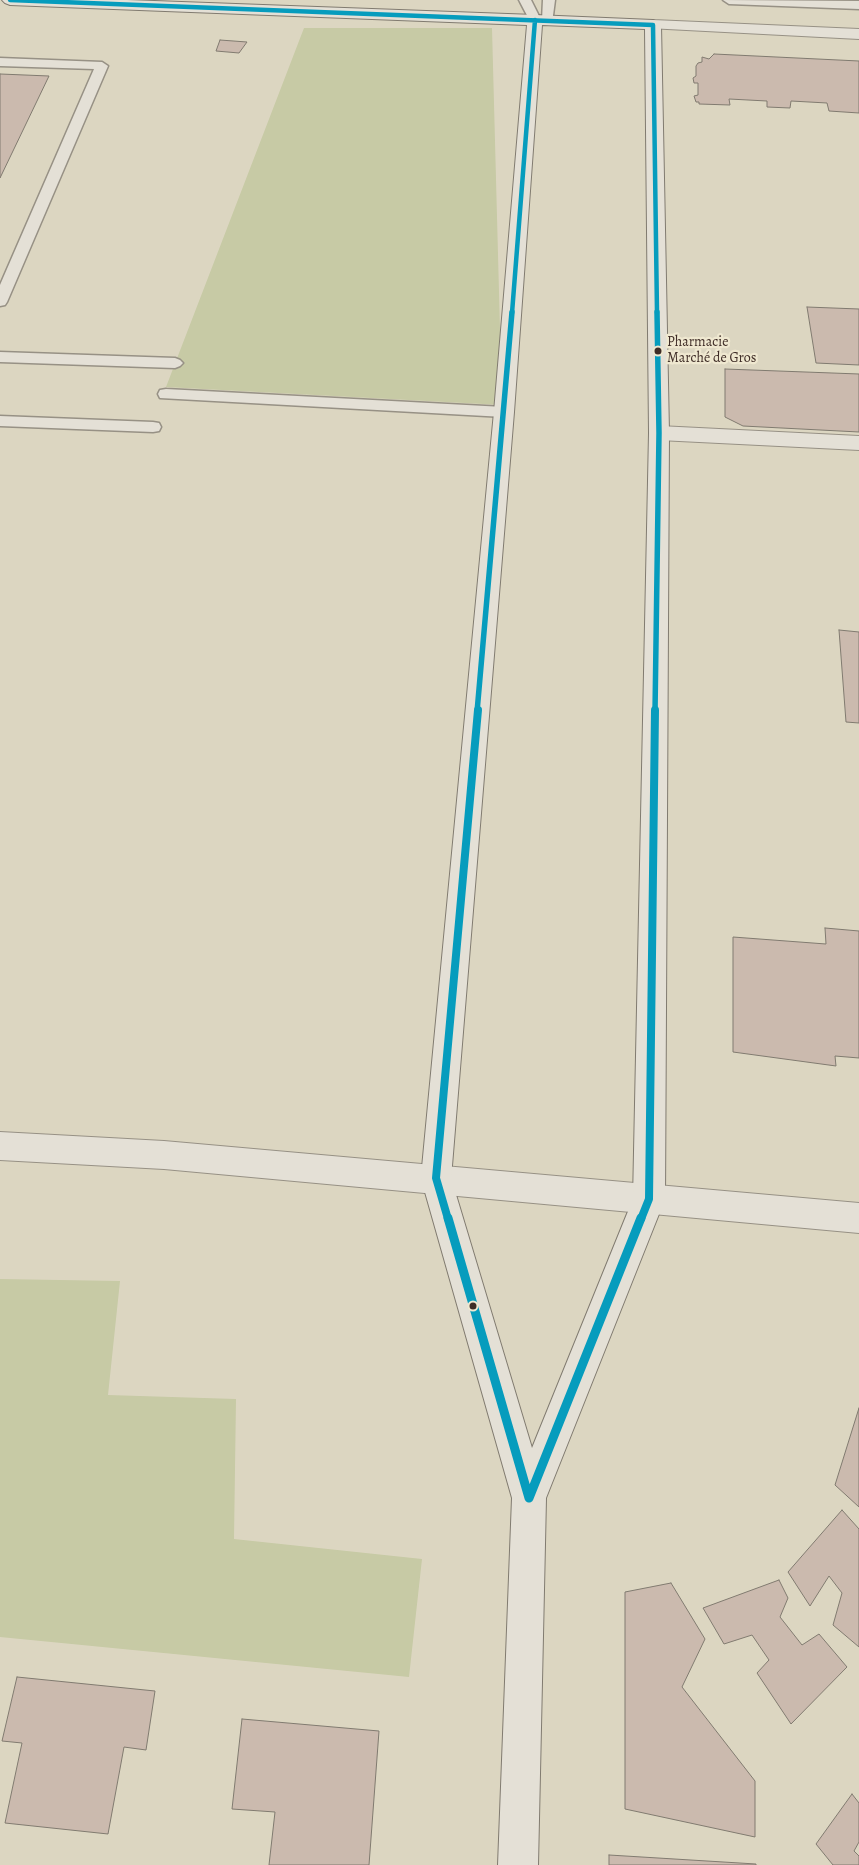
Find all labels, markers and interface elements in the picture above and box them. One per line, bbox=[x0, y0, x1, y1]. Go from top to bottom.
place label: Pharmacie Marché de Gros bbox=[667, 335, 756, 368]
marker: Pharmacie Marché de Gros bbox=[653, 346, 663, 356]
unlabelled marker bbox=[468, 1301, 478, 1311]

